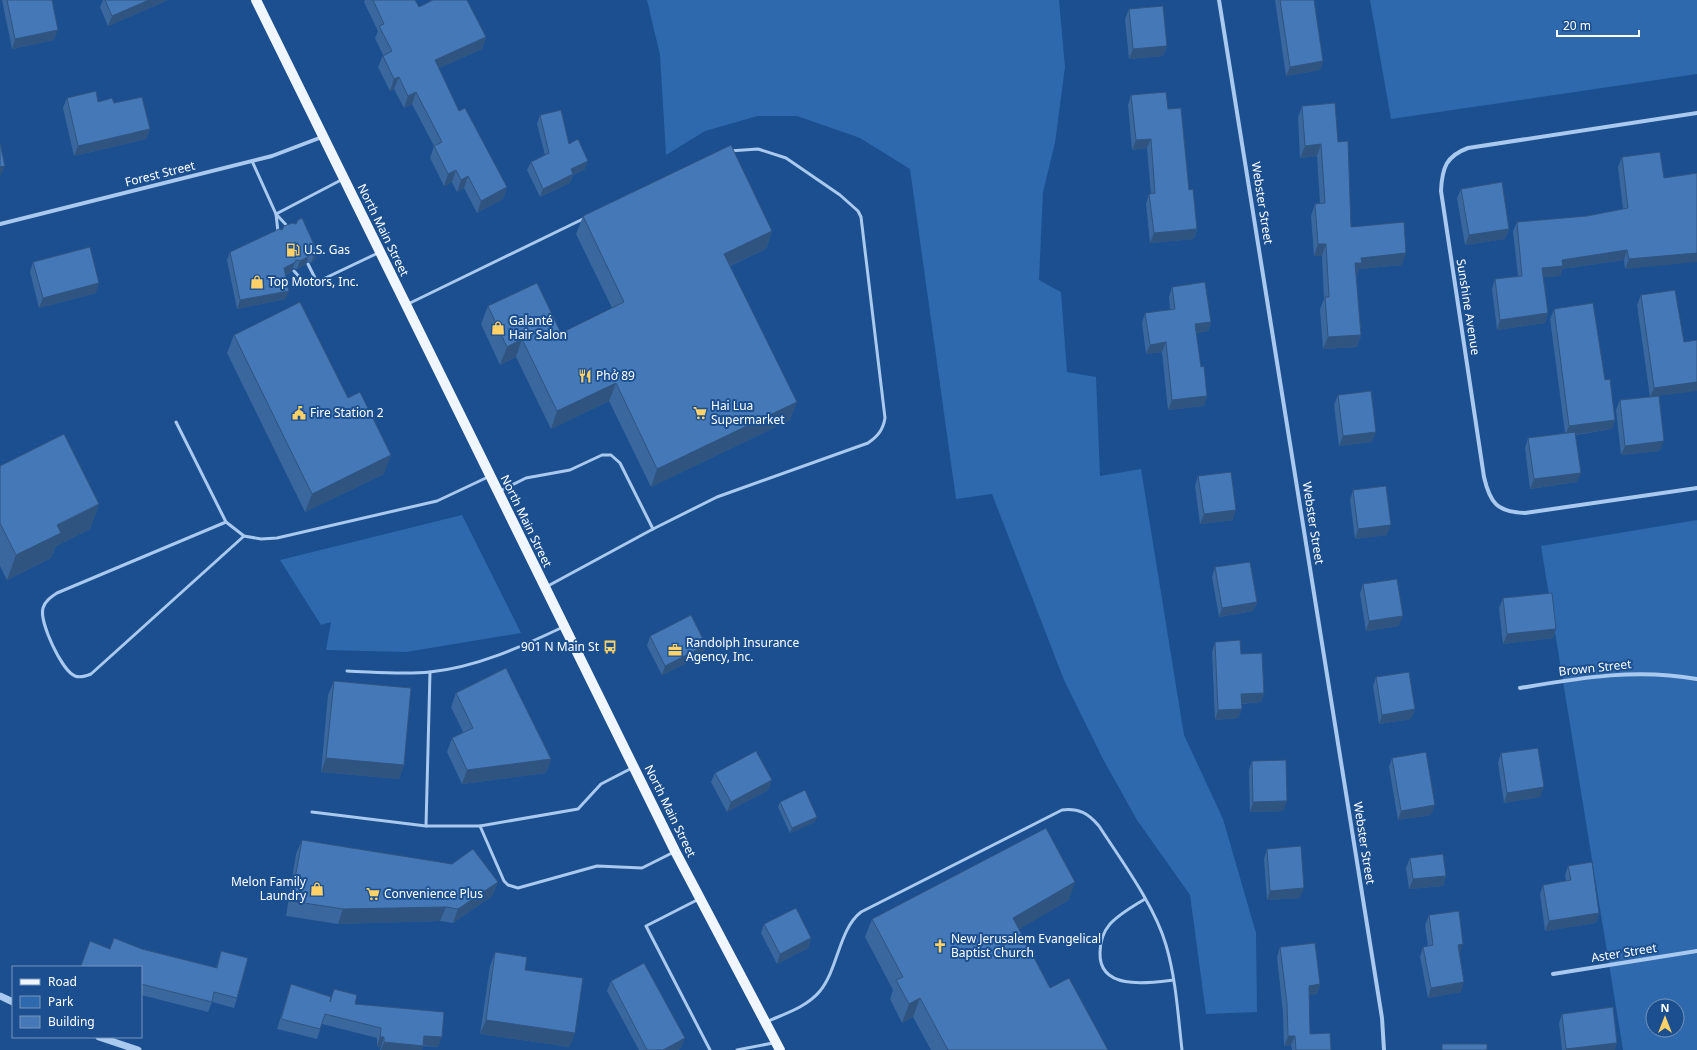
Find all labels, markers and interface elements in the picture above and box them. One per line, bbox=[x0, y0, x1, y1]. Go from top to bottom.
scale bar bbox=[1557, 12, 1639, 38]
text: 20 m bbox=[1563, 17, 1591, 34]
street label: Forest Street bbox=[123, 156, 197, 190]
street label: Webster Street bbox=[1248, 160, 1278, 246]
street label: North Main Street bbox=[354, 181, 414, 279]
place label: U.S. Gas bbox=[304, 241, 350, 258]
fuel station icon: U.S. Gas bbox=[285, 242, 301, 258]
street label: Sunshine Avenue bbox=[1453, 258, 1485, 356]
place label: Top Motors, Inc. bbox=[268, 273, 359, 290]
shop icon: Top Motors, Inc. bbox=[249, 274, 265, 290]
place label: Galanté Hair Salon bbox=[509, 312, 567, 343]
shop icon: Galanté Hair Salon bbox=[490, 320, 506, 336]
place label: Phở 89 bbox=[596, 367, 635, 384]
restaurant icon: Phở 89 bbox=[577, 368, 593, 384]
place label: Hai Lua Supermarket bbox=[711, 397, 785, 428]
place label: Fire Station 2 bbox=[310, 404, 384, 421]
public building icon: Fire Station 2 bbox=[291, 405, 307, 421]
supermarket icon: Hai Lua Supermarket bbox=[692, 405, 708, 421]
street label: North Main Street bbox=[497, 472, 557, 570]
street label: Webster Street bbox=[1299, 480, 1329, 566]
place label: Randolph Insurance Agency, Inc. bbox=[686, 634, 800, 665]
place label: 901 N Main St bbox=[521, 638, 600, 655]
bus stop icon: 901 N Main St bbox=[602, 639, 618, 655]
office icon: Randolph Insurance Agency, Inc. bbox=[667, 642, 683, 658]
street label: Brown Street bbox=[1558, 655, 1633, 680]
street label: North Main Street bbox=[641, 762, 701, 860]
street label: Webster Street bbox=[1350, 800, 1380, 886]
place label: Melon Family Laundry bbox=[231, 873, 307, 904]
shop icon: Melon Family Laundry bbox=[309, 881, 325, 897]
place label: Convenience Plus bbox=[384, 885, 483, 902]
supermarket icon: Convenience Plus bbox=[365, 886, 381, 902]
place label: New Jerusalem Evangelical Baptist Church bbox=[951, 930, 1101, 961]
church icon: New Jerusalem Evangelical Baptist Church bbox=[932, 938, 948, 954]
street label: Aster Street bbox=[1590, 939, 1659, 966]
legend bbox=[12, 966, 142, 1038]
text: Road bbox=[48, 973, 77, 990]
text: Park bbox=[48, 993, 74, 1010]
north arrow bbox=[1645, 998, 1685, 1038]
text: N bbox=[1661, 1000, 1669, 1015]
text: Building bbox=[48, 1013, 95, 1030]

